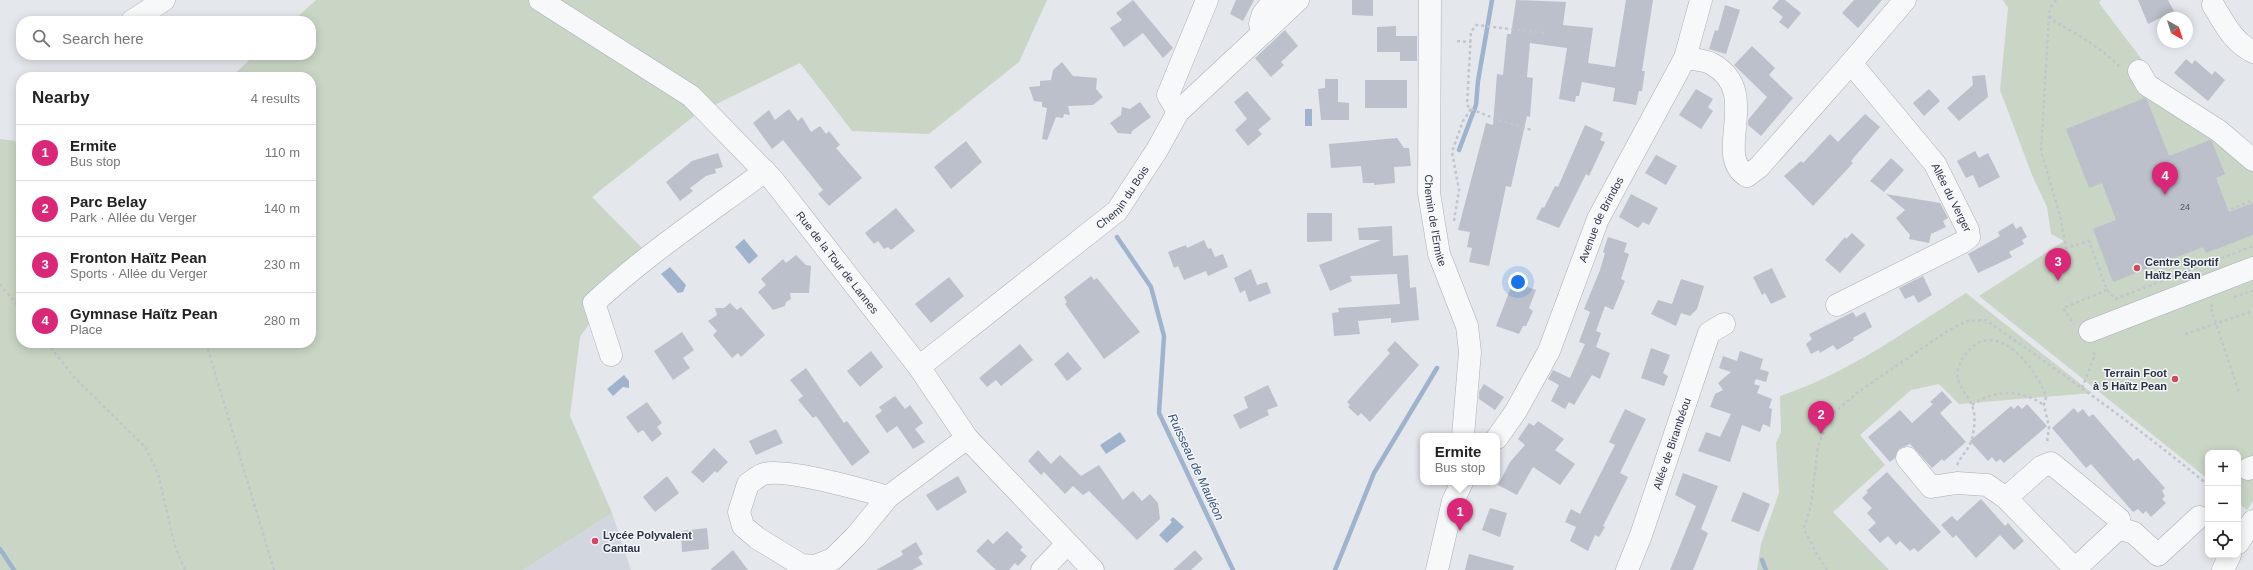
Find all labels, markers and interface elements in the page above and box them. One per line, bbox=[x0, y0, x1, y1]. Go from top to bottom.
north arrow bbox=[2157, 12, 2193, 48]
search box bbox=[16, 16, 316, 60]
icon: search bbox=[30, 27, 52, 49]
text: Search here bbox=[62, 30, 144, 47]
text: Nearby bbox=[32, 88, 90, 107]
text: 4 results bbox=[251, 91, 300, 106]
text: Ermite bbox=[70, 137, 117, 154]
text: 1 bbox=[41, 145, 49, 160]
text: 110 m bbox=[265, 145, 300, 160]
text: Bus stop bbox=[70, 154, 121, 169]
street label: Allée du Verger bbox=[1929, 161, 1974, 234]
pin: 4 bbox=[2152, 162, 2178, 195]
street label: Chemin du Bois bbox=[1094, 163, 1151, 231]
street label: Avenue de Brindos bbox=[1576, 174, 1626, 264]
street label: Chemin de l'Ermite bbox=[1423, 175, 1449, 268]
text: Parc Belay bbox=[70, 193, 147, 210]
text: 2 bbox=[41, 201, 49, 216]
text: 140 m bbox=[264, 201, 300, 216]
house number: 24 bbox=[2180, 202, 2190, 212]
street label: Rue de la Tour de Lannes bbox=[794, 209, 881, 316]
text: Park · Allée du Verger bbox=[70, 210, 196, 225]
pin: 3 bbox=[2045, 248, 2071, 281]
text: Fronton Haïtz Pean bbox=[70, 249, 207, 266]
place label: Centre Sportif Haïtz Péan bbox=[2145, 256, 2219, 281]
text: 3 bbox=[41, 257, 49, 272]
text: 230 m bbox=[264, 257, 300, 272]
marker: Centre Sportif Haïtz Péan bbox=[2132, 263, 2142, 273]
text: Sports · Allée du Verger bbox=[70, 266, 207, 281]
your location bbox=[1508, 272, 1528, 292]
text: Gymnase Haïtz Pean bbox=[70, 305, 218, 322]
text: 4 bbox=[41, 313, 49, 328]
text: 280 m bbox=[264, 313, 300, 328]
text: Place bbox=[70, 322, 103, 337]
place label: Terrain Foot à 5 Haïtz Pean bbox=[2093, 367, 2167, 392]
marker: Terrain Foot à 5 Haïtz Pean bbox=[2170, 374, 2180, 384]
street label: Allée de Birambéou bbox=[1651, 396, 1693, 491]
pin: 2 bbox=[1808, 401, 1834, 434]
water label: Ruisseau de Mauléon bbox=[1165, 411, 1227, 523]
popup bbox=[1420, 433, 1500, 485]
text: Ermite bbox=[1435, 443, 1481, 460]
map controls bbox=[2205, 450, 2241, 558]
button: + bbox=[2205, 450, 2241, 486]
text: Bus stop bbox=[1435, 460, 1485, 475]
button: − bbox=[2205, 486, 2241, 522]
pin: 1 bbox=[1447, 498, 1473, 531]
button: locate bbox=[2205, 522, 2241, 558]
place label: Lycée Polyvalent Cantau bbox=[603, 529, 692, 554]
marker: Lycée Polyvalent Cantau bbox=[590, 536, 600, 546]

